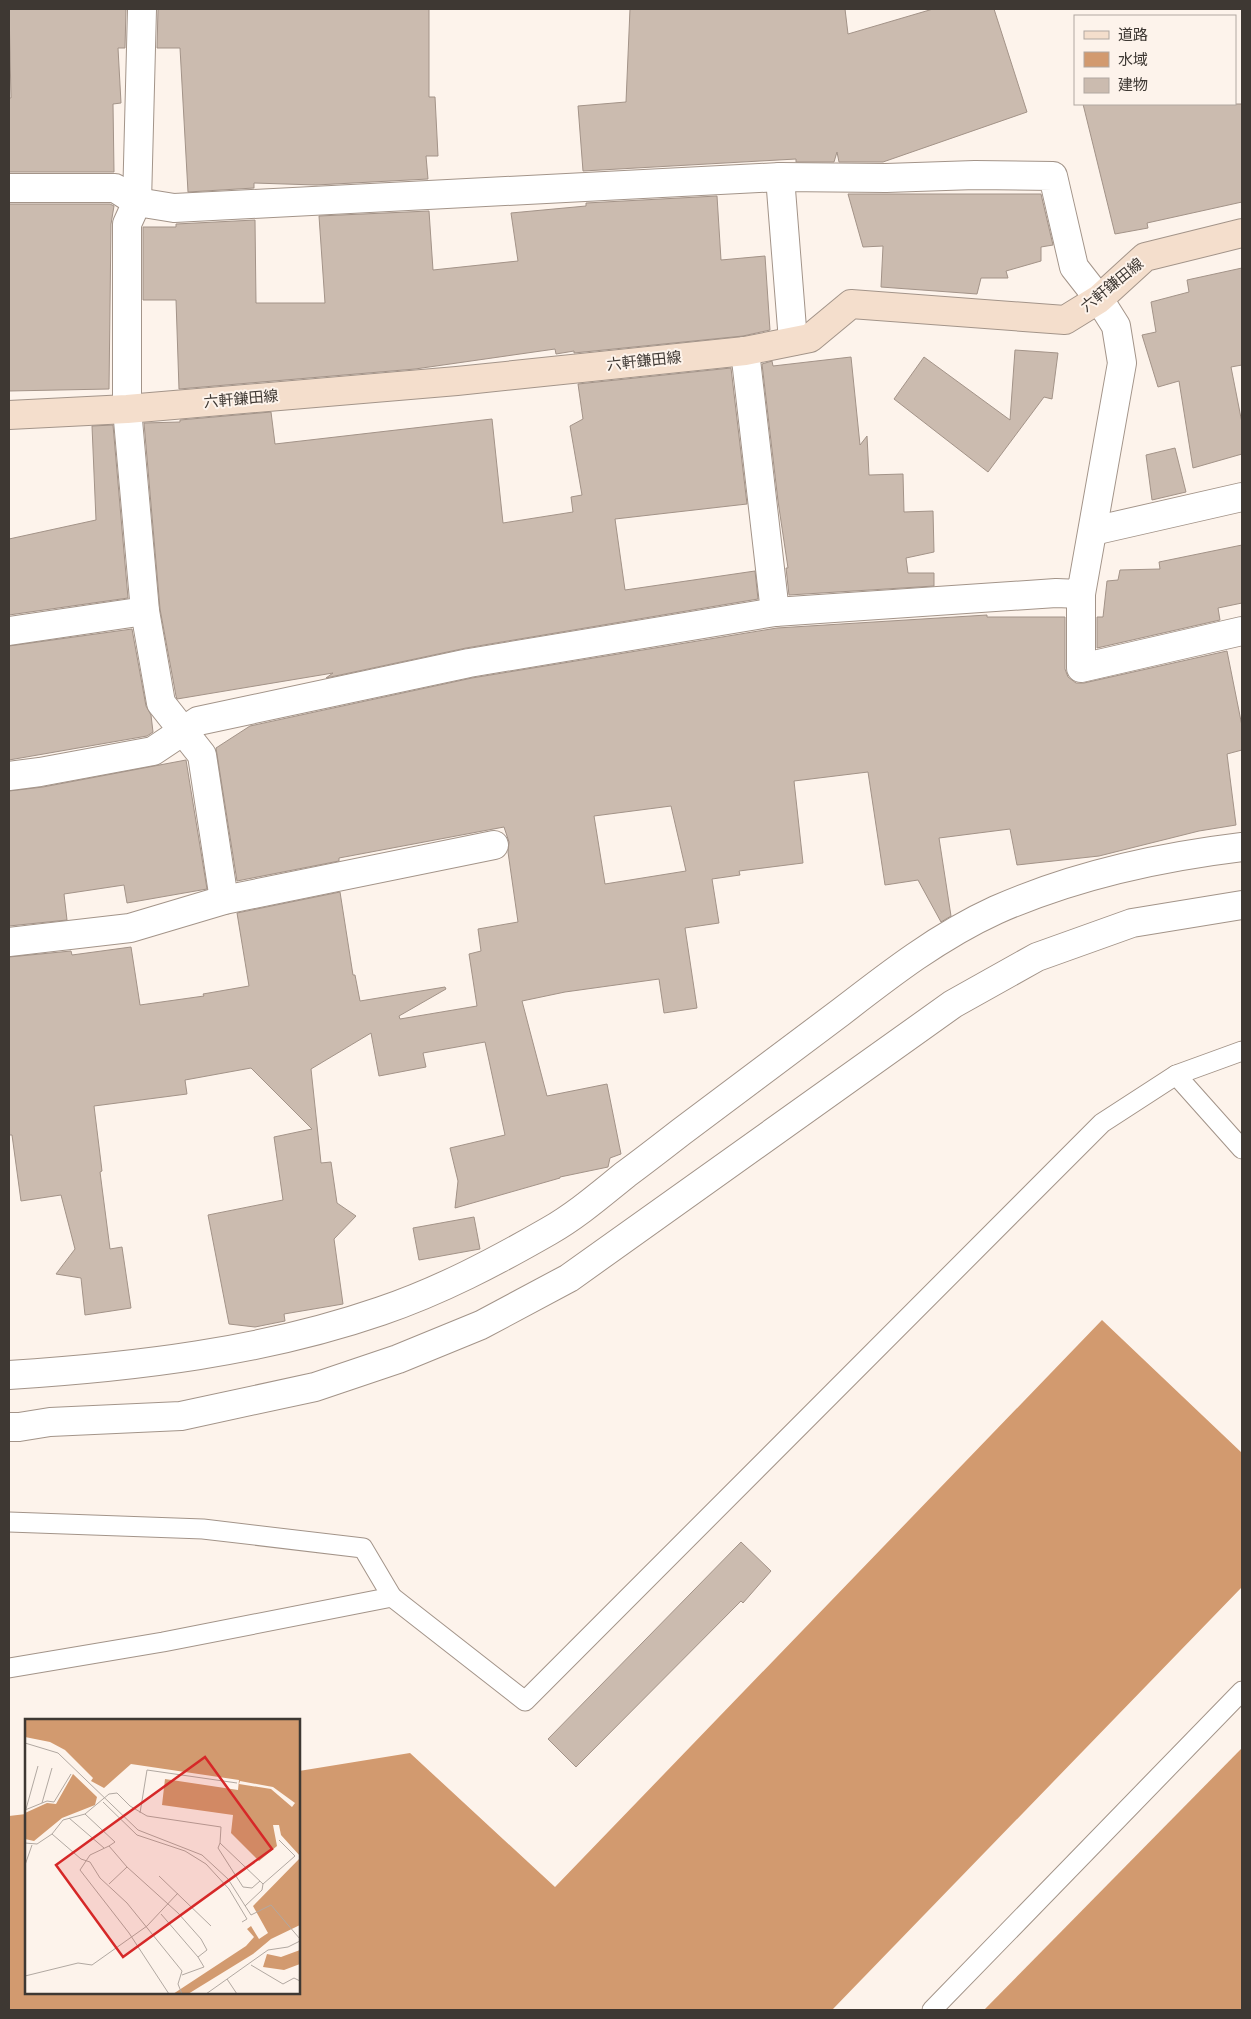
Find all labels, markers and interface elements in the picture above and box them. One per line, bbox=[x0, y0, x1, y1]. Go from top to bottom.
legend bbox=[1074, 15, 1236, 105]
text: 道路 bbox=[1118, 26, 1148, 44]
text: 水域 bbox=[1118, 51, 1148, 69]
text: 建物 bbox=[1118, 76, 1148, 94]
street label: 六軒鎌田線 bbox=[1077, 254, 1147, 316]
street label: 六軒鎌田線 bbox=[606, 348, 682, 374]
street label: 六軒鎌田線 bbox=[203, 387, 279, 411]
inset map bbox=[25, 1719, 300, 1994]

